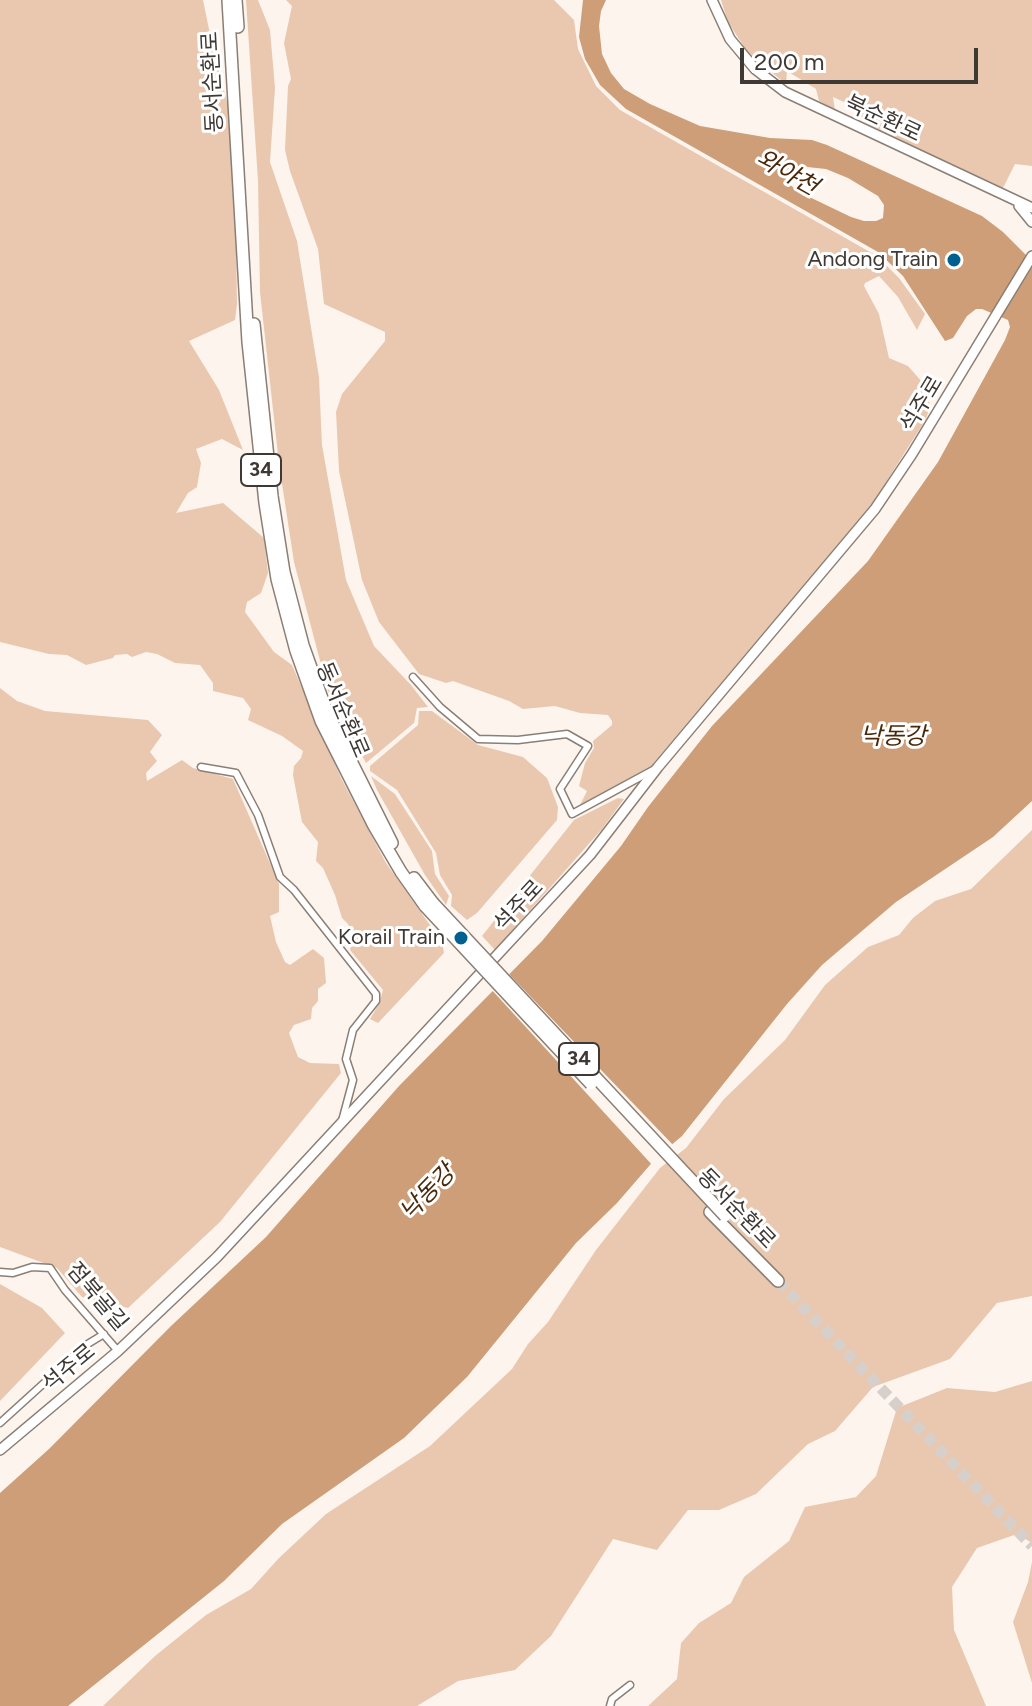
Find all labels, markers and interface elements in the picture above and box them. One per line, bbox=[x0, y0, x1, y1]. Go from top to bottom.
street label: 동서순환로 bbox=[197, 31, 229, 133]
scale bar bbox=[744, 32, 982, 82]
text: 200 m bbox=[754, 47, 825, 76]
street label: 북순환로 bbox=[841, 90, 925, 148]
water label: 와야천 bbox=[751, 144, 823, 202]
place label: Andong Train bbox=[807, 247, 938, 273]
marker: Andong Train bbox=[945, 251, 963, 269]
street label: 석주로 bbox=[895, 371, 949, 437]
road number: 34 bbox=[241, 454, 281, 486]
street label: 동서순환로 bbox=[310, 658, 374, 762]
water label: 낙동강 bbox=[860, 723, 926, 751]
street label: 석주로 bbox=[489, 875, 549, 937]
place label: Korail Train bbox=[338, 925, 445, 951]
marker: Korail Train bbox=[452, 929, 470, 947]
road number: 34 bbox=[559, 1043, 599, 1075]
water label: 낙동강 bbox=[395, 1159, 461, 1227]
street label: 동서순환로 bbox=[691, 1163, 781, 1255]
street label: 점북골길 bbox=[61, 1258, 133, 1336]
street label: 석주로 bbox=[37, 1338, 101, 1398]

